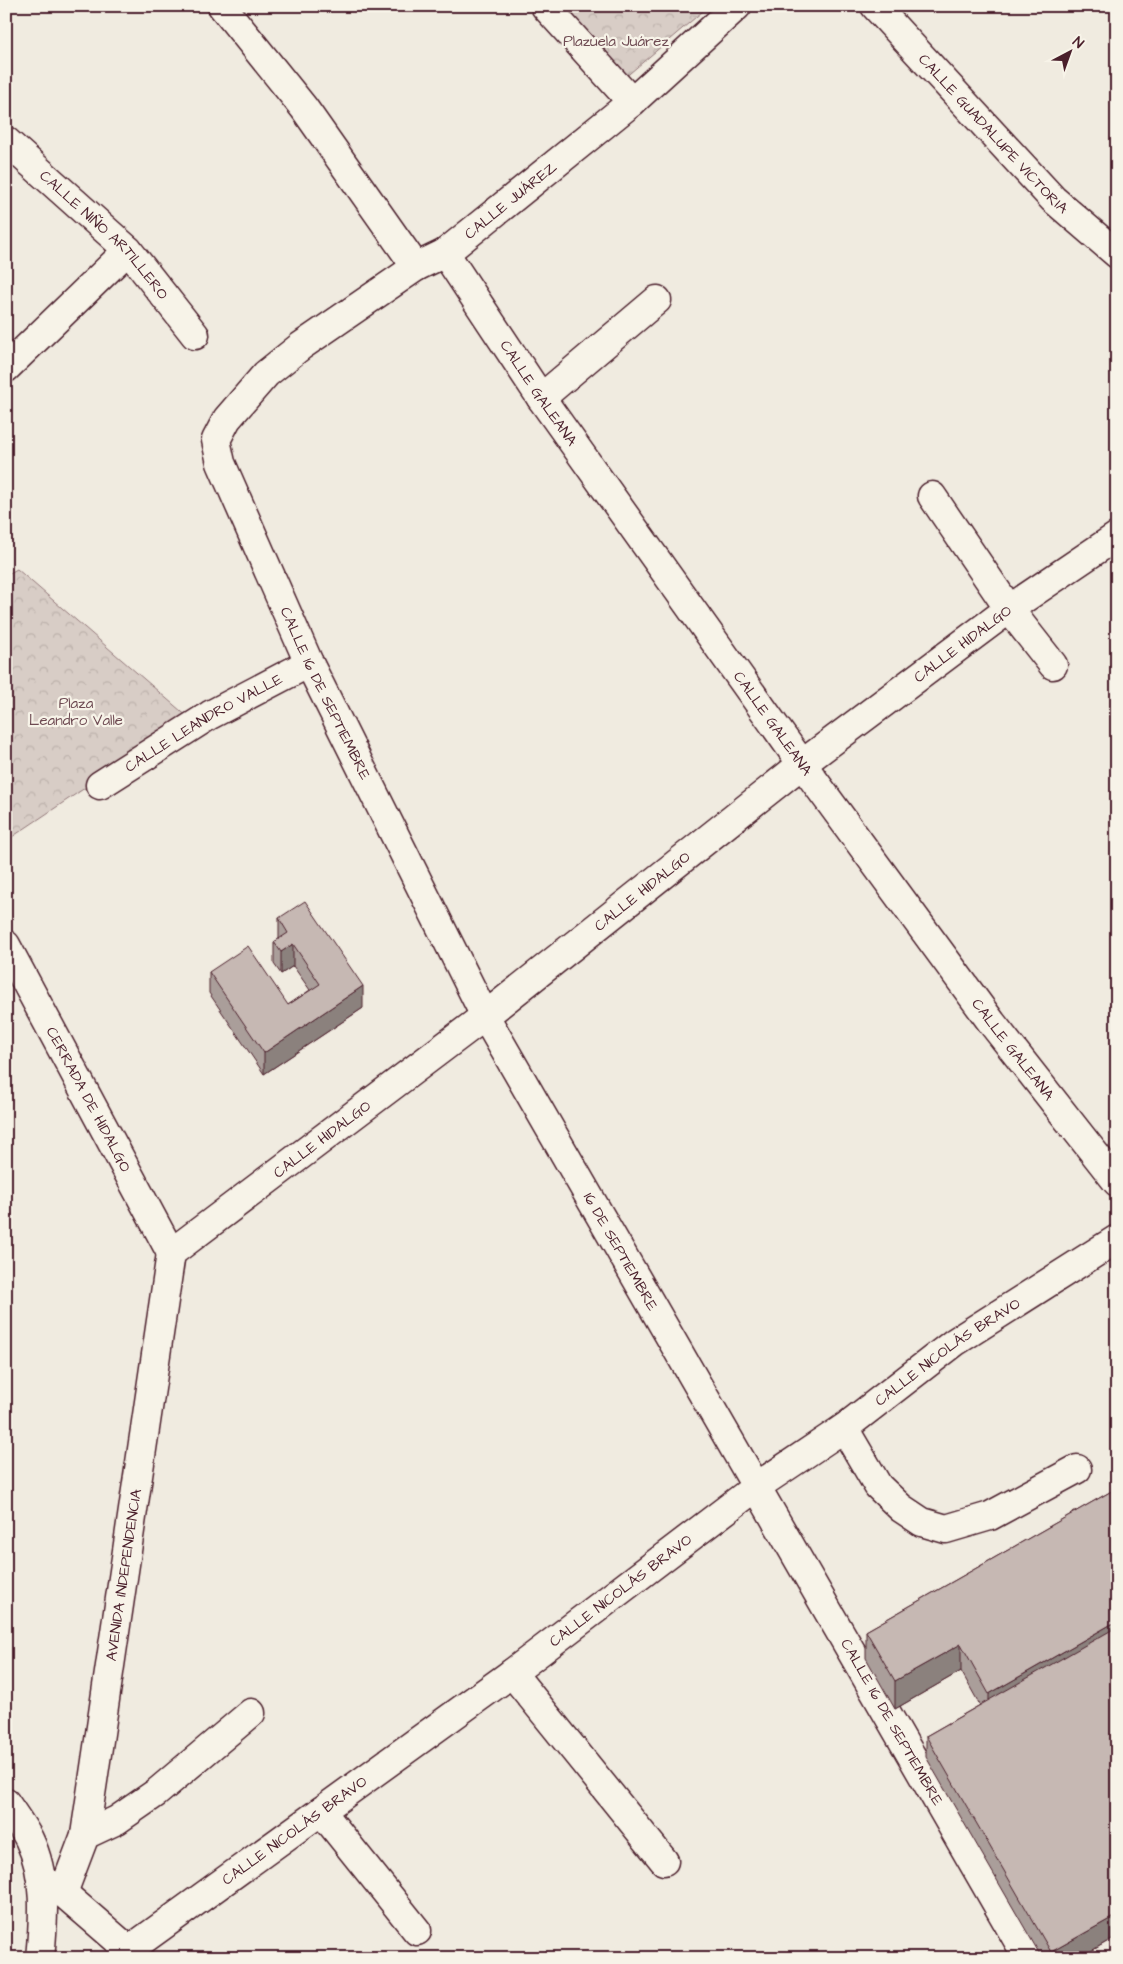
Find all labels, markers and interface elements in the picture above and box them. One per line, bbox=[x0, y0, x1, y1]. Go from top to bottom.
north arrow bbox=[1046, 28, 1096, 78]
park label: Plazuela Juárez bbox=[563, 31, 669, 52]
text: N bbox=[1068, 33, 1088, 54]
street label: CALLE GUADALUPE VICTORIA bbox=[913, 49, 1073, 219]
street label: CALLE JUÁREZ bbox=[460, 157, 562, 244]
street label: CALLE NIÑO ARTILLERO bbox=[35, 166, 173, 304]
street label: CALLE GALEANA bbox=[495, 336, 582, 451]
street label: CALLE HIDALGO bbox=[910, 601, 1016, 688]
street label: CALLE 16 DE SEPTIEMBRE bbox=[275, 604, 376, 783]
street label: CALLE GALEANA bbox=[728, 667, 817, 780]
street label: CALLE LEANDRO VALLE bbox=[121, 669, 286, 777]
park label: Plaza Leandro Valle bbox=[29, 693, 123, 731]
street label: CALLE HIDALGO bbox=[590, 847, 695, 936]
street label: CALLE GALEANA bbox=[966, 994, 1059, 1105]
street label: CERRADA DE HIDALGO bbox=[41, 1023, 136, 1176]
street label: CALLE HIDALGO bbox=[269, 1096, 375, 1183]
street label: 16 DE SEPTIEMBRE bbox=[578, 1189, 663, 1315]
street label: CALLE NICOLÁS BRAVO bbox=[871, 1293, 1024, 1411]
street label: AVENIDA INDEPENDENCIA bbox=[101, 1487, 147, 1662]
street label: CALLE NICOLÁS BRAVO bbox=[545, 1530, 696, 1652]
street label: CALLE 16 DE SEPTIEMBRE bbox=[835, 1635, 948, 1810]
street label: CALLE NICOLÁS BRAVO bbox=[218, 1771, 371, 1890]

